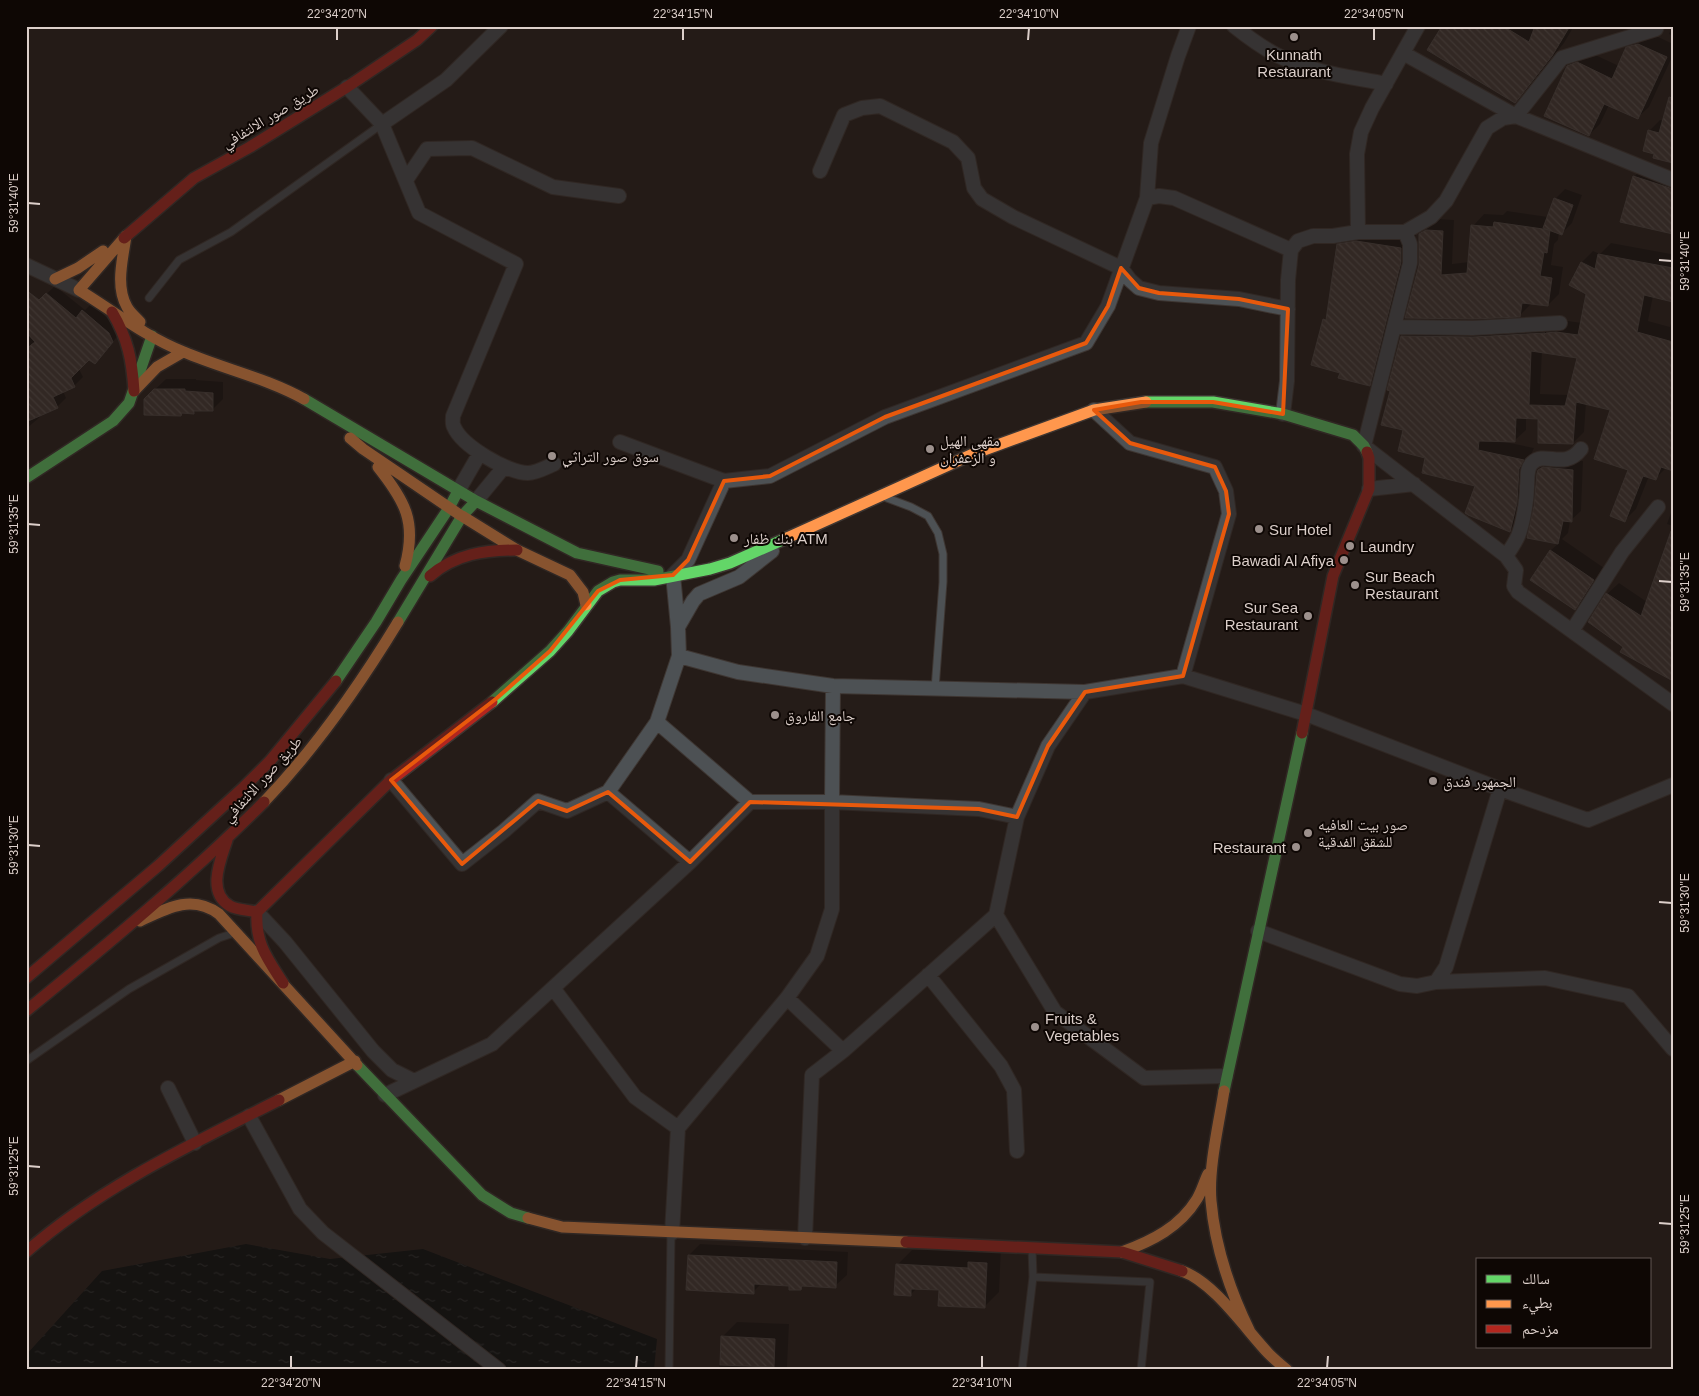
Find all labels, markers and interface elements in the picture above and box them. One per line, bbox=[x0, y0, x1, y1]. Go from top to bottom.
text: 22°34'20"N bbox=[307, 7, 367, 21]
text: 22°34'15"N bbox=[653, 7, 713, 21]
text: 22°34'10"N bbox=[999, 7, 1059, 21]
text: 22°34'05"N bbox=[1344, 7, 1404, 21]
marker: Kunnath Restaurant bbox=[1288, 31, 1300, 43]
place label: Kunnath Restaurant bbox=[1257, 46, 1332, 80]
street label: طريق صور الالتفافي bbox=[219, 80, 323, 155]
text: 59°31'40"E bbox=[7, 173, 21, 233]
text: 59°31'40"E bbox=[1678, 231, 1692, 291]
place label: مقهى الهيل و الزعفران bbox=[940, 432, 1000, 468]
marker: مقهى الهيل و الزعفران bbox=[924, 443, 936, 455]
place label: سوق صور التراثي bbox=[562, 448, 659, 468]
marker: سوق صور التراثي bbox=[546, 450, 558, 462]
text: 59°31'35"E bbox=[7, 494, 21, 554]
place label: Sur Hotel bbox=[1269, 521, 1332, 538]
marker: Sur Hotel bbox=[1253, 523, 1265, 535]
place label: بنك ظفار ATM bbox=[743, 530, 828, 548]
marker: بنك ظفار ATM bbox=[728, 532, 740, 544]
place label: Laundry bbox=[1360, 538, 1415, 555]
marker: Laundry bbox=[1344, 540, 1356, 552]
place label: Bawadi Al Afiya bbox=[1231, 552, 1335, 569]
text: 59°31'35"E bbox=[1678, 552, 1692, 612]
marker: Bawadi Al Afiya bbox=[1338, 554, 1350, 566]
place label: Sur Beach Restaurant bbox=[1365, 568, 1439, 602]
marker: Sur Beach Restaurant bbox=[1349, 579, 1361, 591]
place label: Sur Sea Restaurant bbox=[1225, 599, 1299, 633]
marker: Sur Sea Restaurant bbox=[1302, 610, 1314, 622]
place label: جامع الفاروق bbox=[785, 707, 856, 726]
marker: جامع الفاروق bbox=[769, 709, 781, 721]
street label: طريق صور الالتفافي bbox=[219, 732, 308, 828]
place label: الجمهور فندق bbox=[1443, 773, 1516, 792]
marker: الجمهور فندق bbox=[1427, 775, 1439, 787]
text: 59°31'30"E bbox=[7, 815, 21, 875]
place label: صور بيت العافيه للشقق الفدقية bbox=[1318, 816, 1408, 852]
marker: صور بيت العافيه للشقق الفدقية bbox=[1302, 827, 1314, 839]
place label: Restaurant bbox=[1213, 839, 1287, 856]
marker: Restaurant bbox=[1290, 841, 1302, 853]
text: 59°31'30"E bbox=[1678, 873, 1692, 933]
place label: Fruits & Vegetables bbox=[1045, 1010, 1119, 1044]
marker: Fruits & Vegetables bbox=[1029, 1021, 1041, 1033]
text: 59°31'25"E bbox=[7, 1136, 21, 1196]
text: 59°31'25"E bbox=[1678, 1194, 1692, 1254]
legend bbox=[1476, 1258, 1652, 1348]
text: سالك bbox=[1522, 1270, 1550, 1287]
text: بطيء bbox=[1522, 1294, 1552, 1315]
text: مزدحم bbox=[1522, 1320, 1559, 1339]
text: 22°34'20"N bbox=[261, 1376, 321, 1390]
text: 22°34'15"N bbox=[606, 1376, 666, 1390]
text: 22°34'10"N bbox=[952, 1376, 1012, 1390]
text: 22°34'05"N bbox=[1297, 1376, 1357, 1390]

